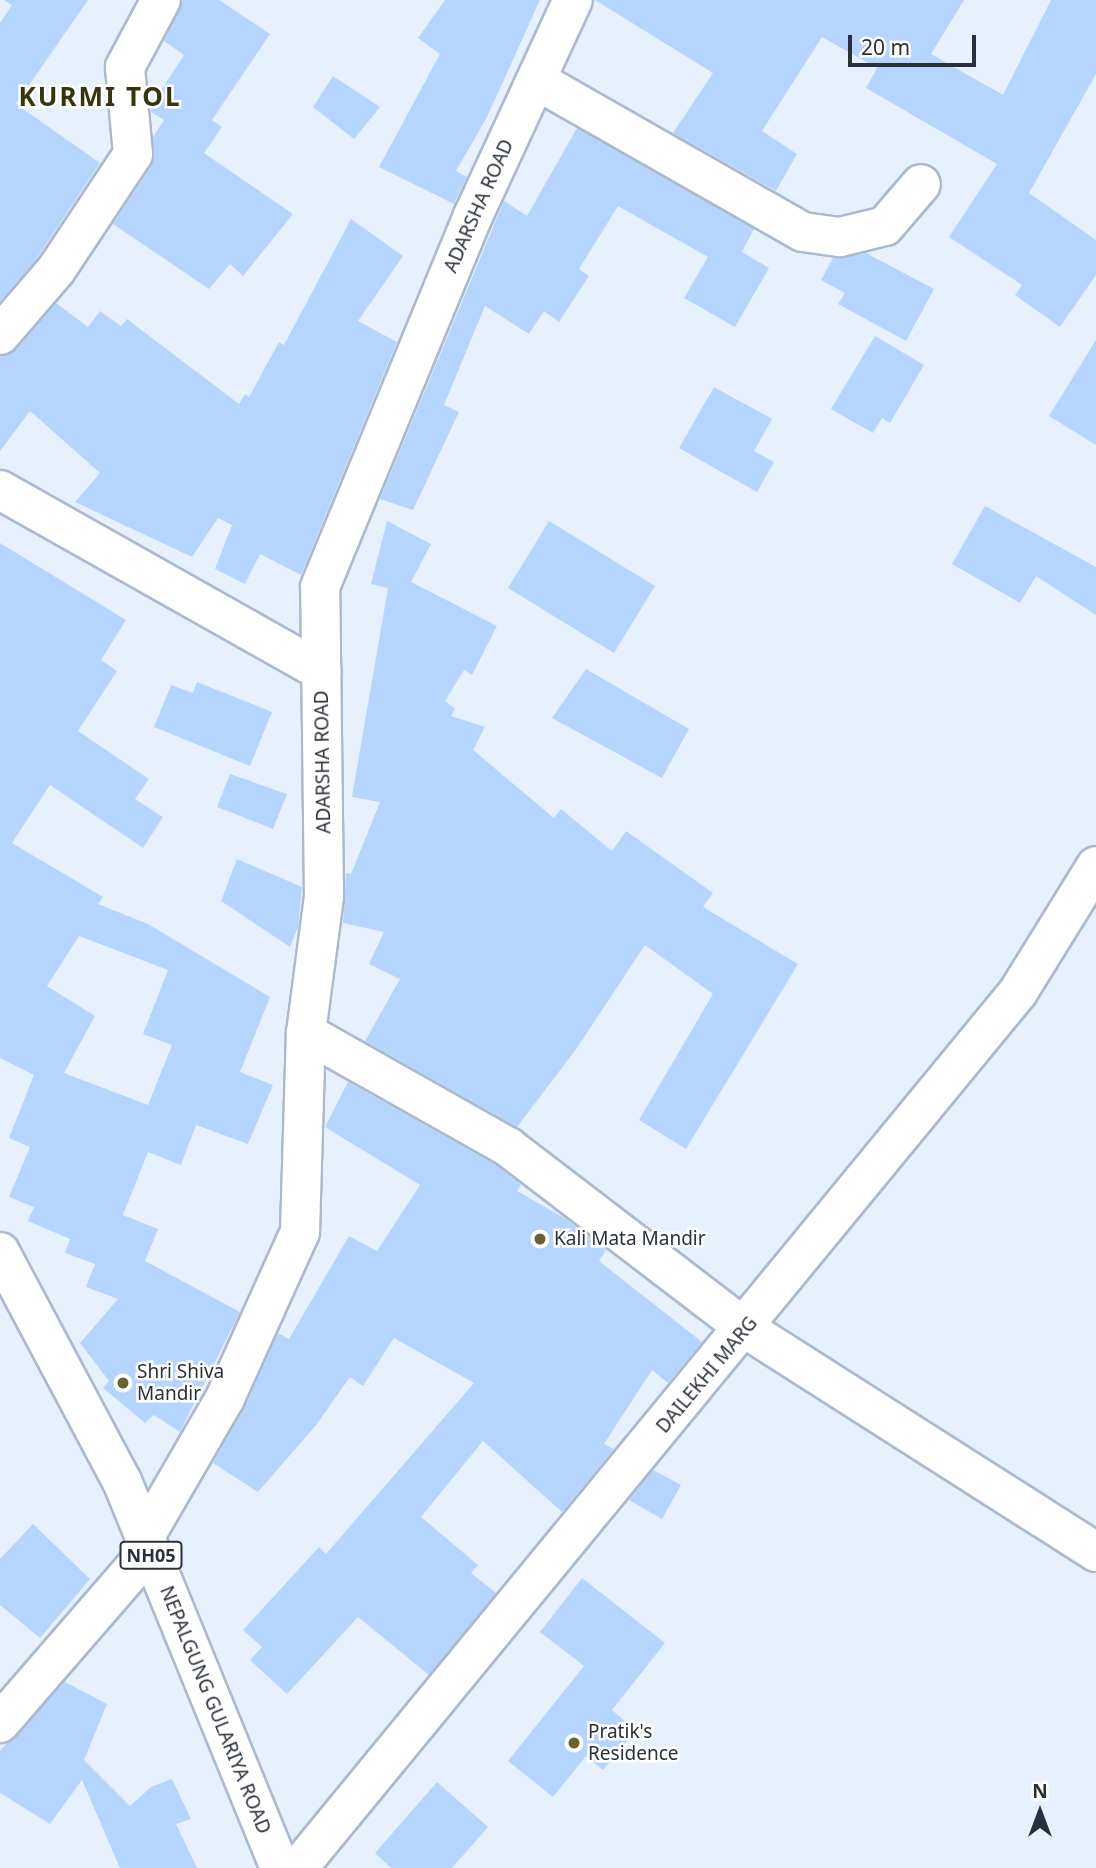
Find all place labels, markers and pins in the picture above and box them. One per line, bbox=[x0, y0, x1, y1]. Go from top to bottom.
place label: Kali Mata Mandir bbox=[554, 1228, 706, 1250]
marker: Kali Mata Mandir bbox=[532, 1231, 548, 1247]
place label: Shri Shiva Mandir bbox=[137, 1361, 224, 1405]
marker: Shri Shiva Mandir bbox=[115, 1375, 131, 1391]
place label: Pratik's Residence bbox=[588, 1721, 679, 1765]
marker: Pratik's Residence bbox=[566, 1735, 582, 1751]

